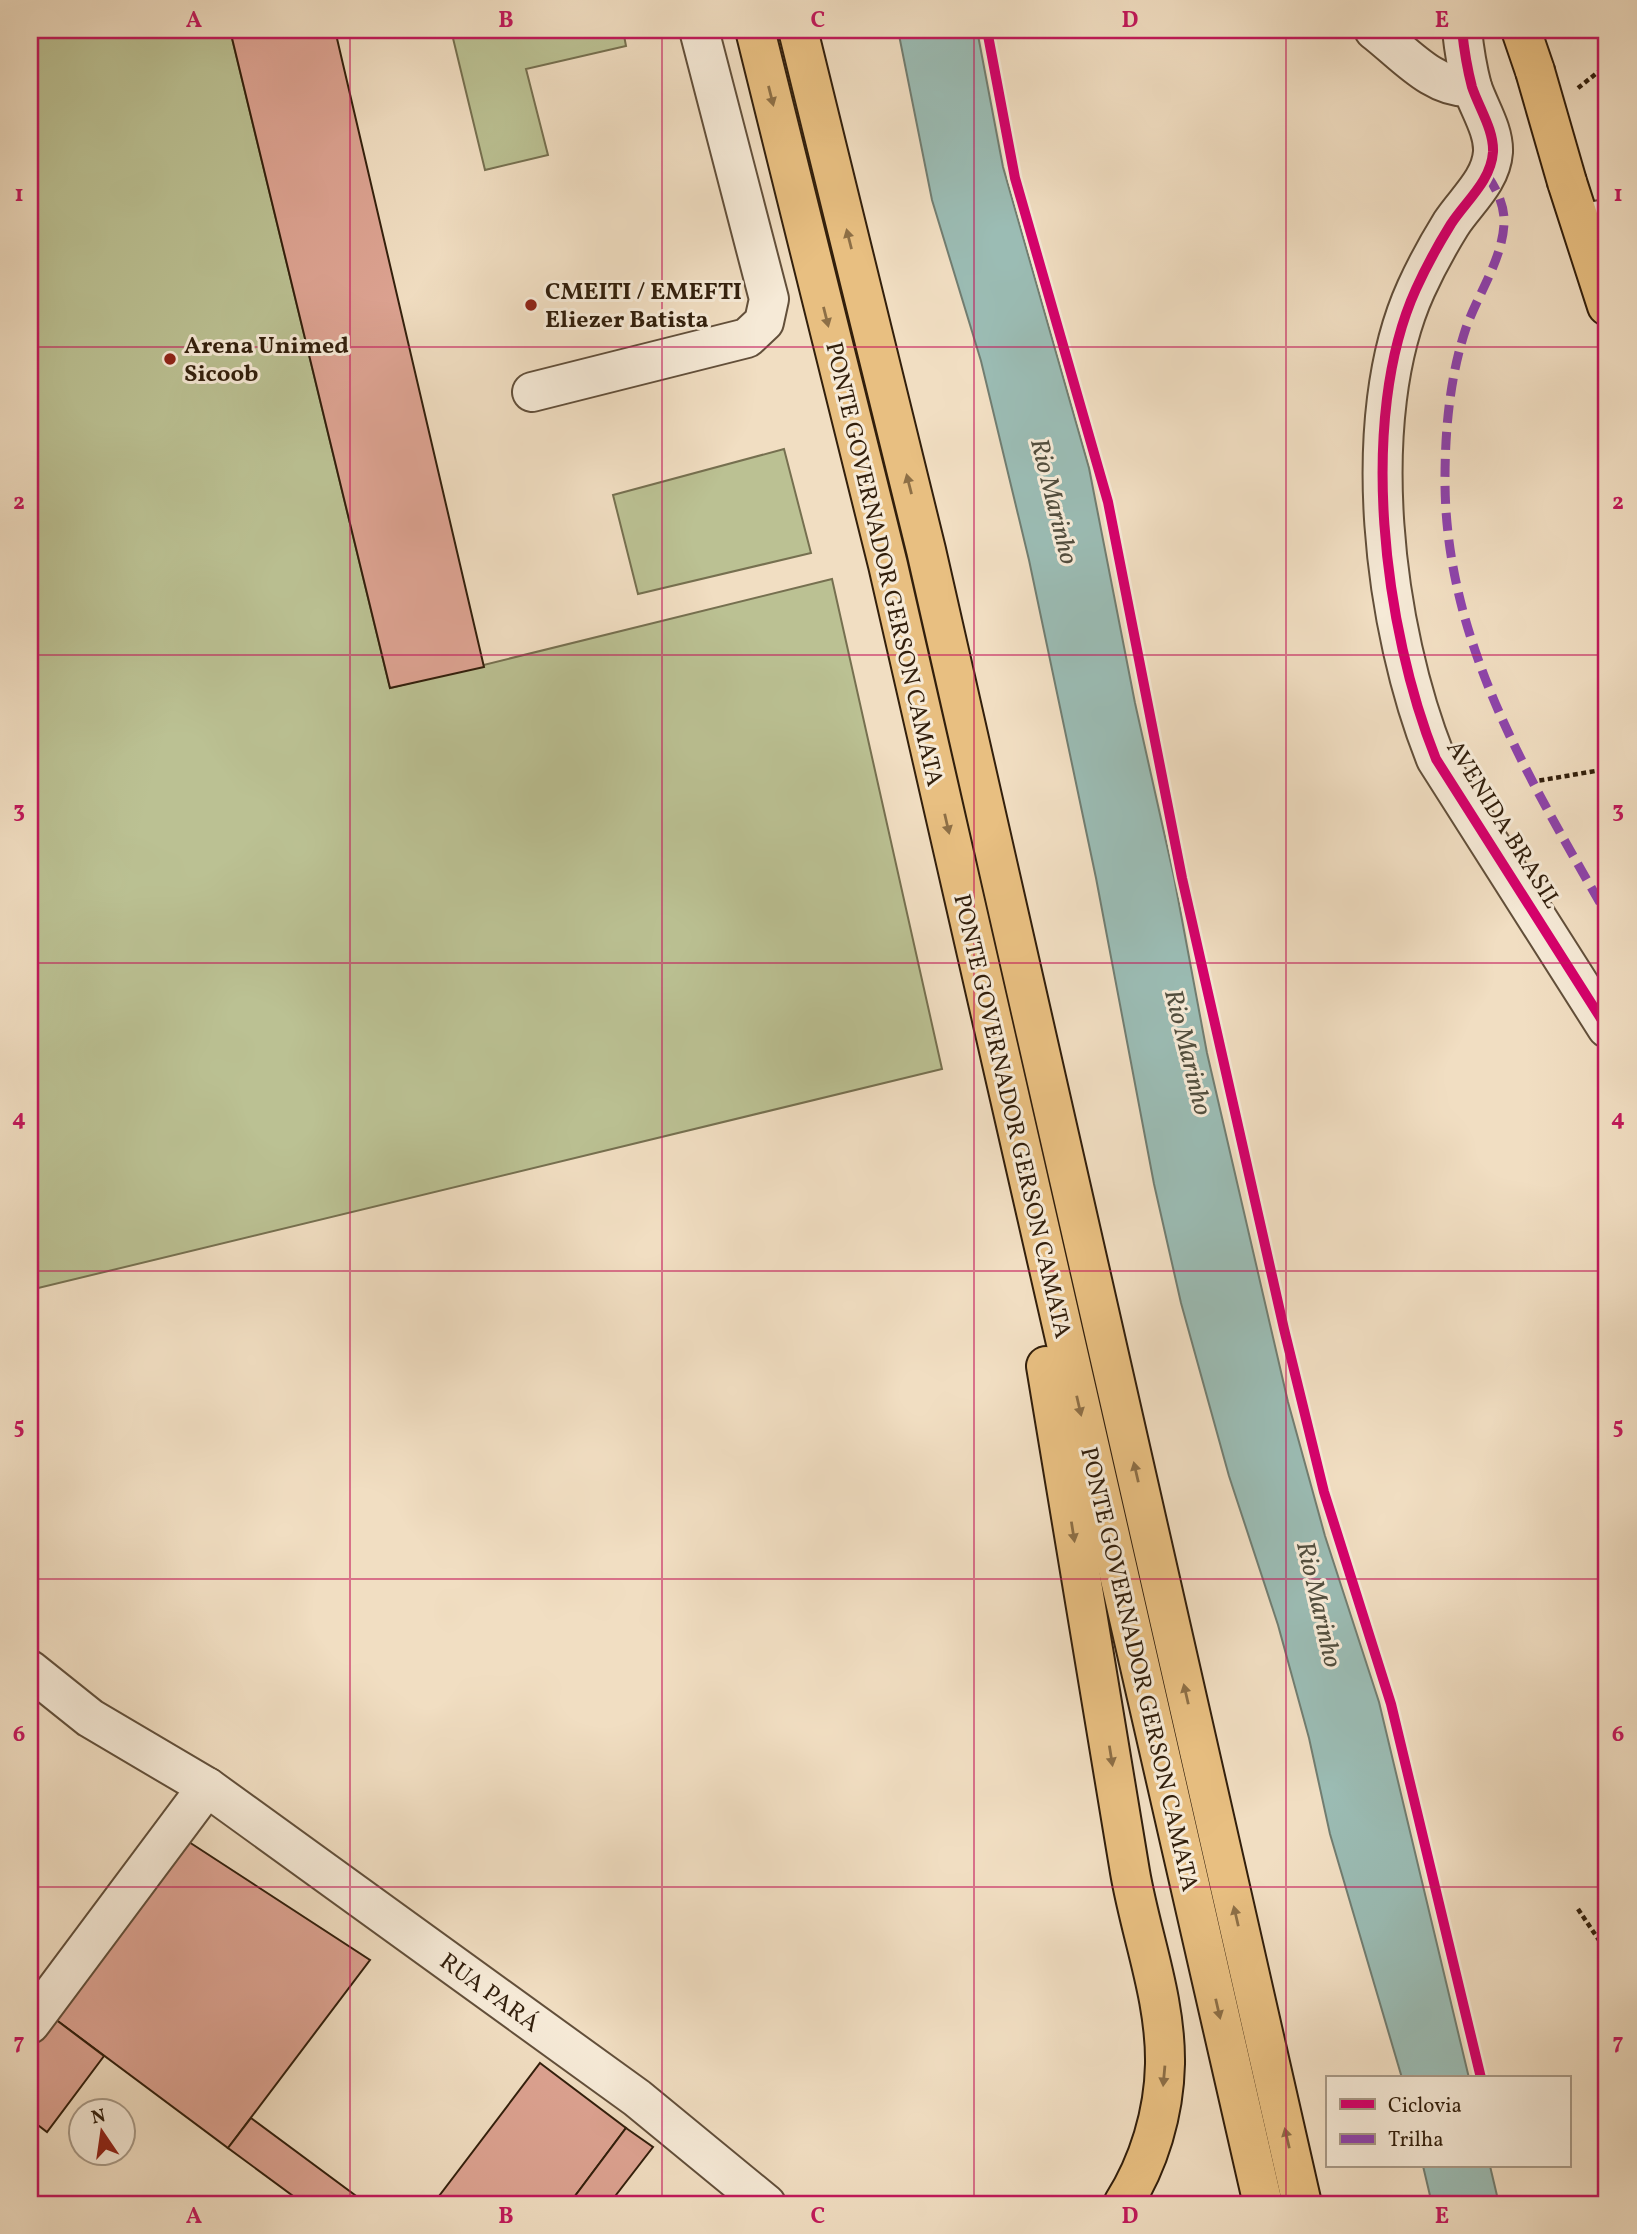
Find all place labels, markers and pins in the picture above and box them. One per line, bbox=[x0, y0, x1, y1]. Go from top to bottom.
place label: CMEITI / EMEFTI Eliezer Batista bbox=[545, 276, 742, 338]
marker: CMEITI / EMEFTI Eliezer Batista bbox=[523, 297, 539, 313]
place label: Arena Unimed Sicoob bbox=[184, 330, 349, 392]
marker: Arena Unimed Sicoob bbox=[162, 351, 178, 367]

